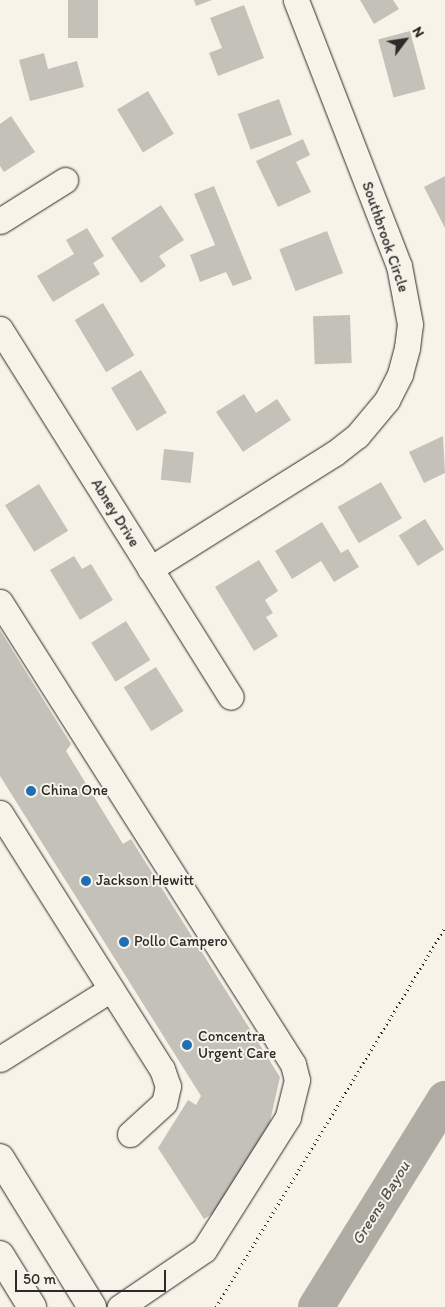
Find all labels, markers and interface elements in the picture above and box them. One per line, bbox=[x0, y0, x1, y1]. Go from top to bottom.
north arrow bbox=[380, 15, 430, 65]
text: N bbox=[409, 24, 428, 40]
street label: Southbrook Circle bbox=[358, 180, 412, 294]
street label: Abney Drive bbox=[87, 476, 143, 550]
place label: China One bbox=[41, 782, 108, 800]
marker: China One bbox=[25, 785, 37, 797]
place label: Jackson Hewitt bbox=[96, 872, 194, 890]
marker: Jackson Hewitt bbox=[80, 875, 92, 887]
place label: Pollo Campero bbox=[134, 933, 227, 951]
marker: Pollo Campero bbox=[118, 936, 130, 948]
place label: Concentra Urgent Care bbox=[198, 1027, 277, 1062]
marker: Concentra Urgent Care bbox=[180, 1038, 194, 1052]
water label: Greens Bayou bbox=[348, 1158, 414, 1248]
scale bar bbox=[18, 1260, 169, 1292]
text: 50 m bbox=[23, 1270, 56, 1288]

